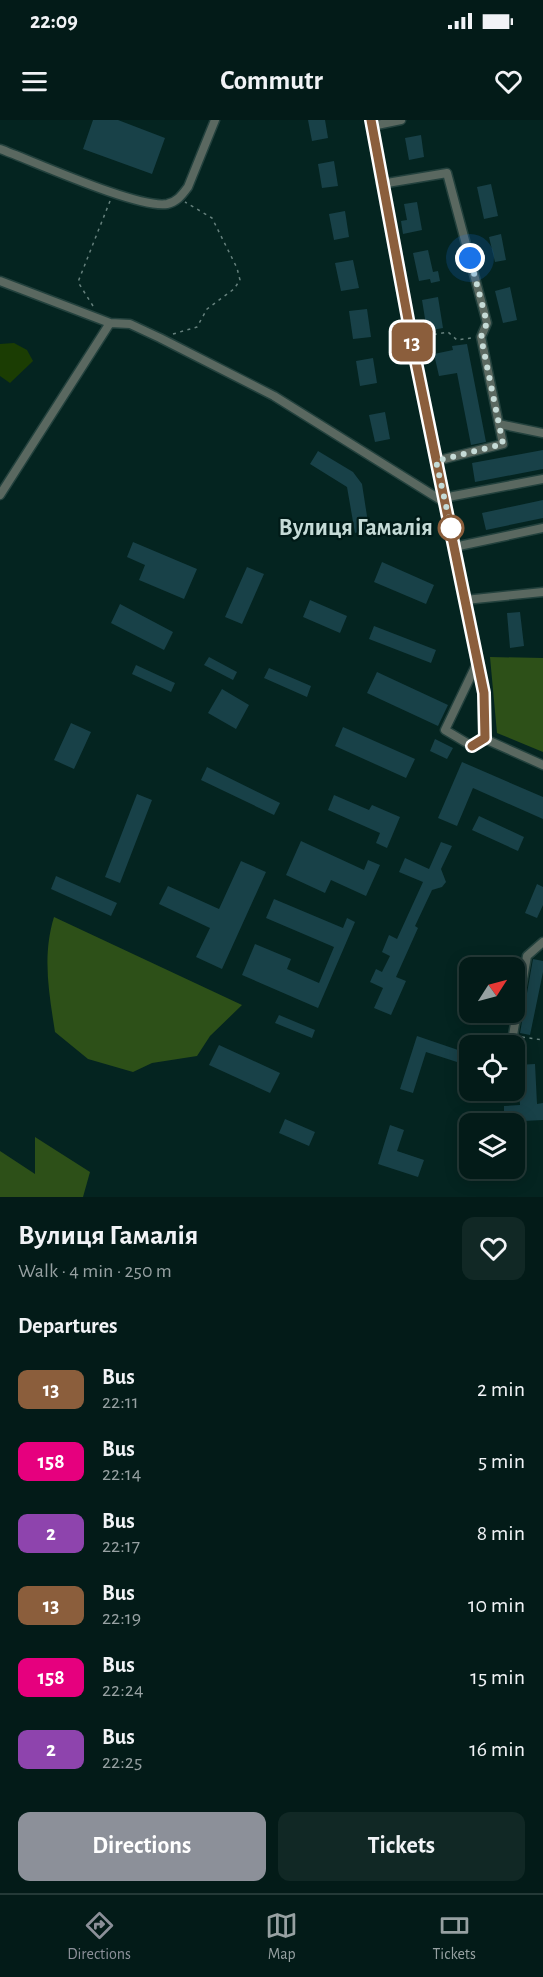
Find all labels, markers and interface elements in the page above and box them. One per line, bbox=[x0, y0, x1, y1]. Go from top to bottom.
text: 22:09 bbox=[30, 10, 78, 32]
icon: menu bbox=[18, 65, 51, 98]
icon: heart bbox=[492, 65, 525, 98]
text: Commutr bbox=[220, 67, 323, 94]
your location bbox=[455, 243, 485, 273]
line badge: 13 bbox=[385, 322, 439, 362]
text: 13 bbox=[404, 332, 420, 353]
marker: Вулиця Гамалія bbox=[438, 515, 464, 541]
place label: Вулиця Гамалія bbox=[278, 516, 433, 540]
north arrow bbox=[459, 957, 525, 1023]
map controls bbox=[459, 957, 525, 1179]
button: locate bbox=[459, 1035, 525, 1101]
button: layers bbox=[459, 1113, 525, 1179]
button: heart bbox=[462, 1217, 525, 1280]
text: Вулиця Гамалія bbox=[18, 1222, 198, 1250]
text: Walk · 4 min · 250 m bbox=[18, 1261, 172, 1281]
text: Departures bbox=[18, 1315, 118, 1337]
text: Bus bbox=[102, 1366, 135, 1388]
text: 2 min bbox=[477, 1378, 525, 1400]
text: 13 bbox=[43, 1379, 59, 1400]
text: 22:11 bbox=[102, 1392, 139, 1412]
text: Bus bbox=[102, 1438, 135, 1460]
text: 5 min bbox=[478, 1450, 525, 1472]
text: 158 bbox=[38, 1451, 65, 1472]
text: 22:14 bbox=[102, 1464, 141, 1484]
text: Bus bbox=[102, 1510, 135, 1532]
text: 8 min bbox=[477, 1522, 525, 1544]
text: 2 bbox=[46, 1523, 56, 1544]
text: 22:17 bbox=[102, 1536, 140, 1556]
text: Bus bbox=[102, 1582, 135, 1604]
text: 10 min bbox=[468, 1594, 525, 1616]
text: 13 bbox=[43, 1595, 59, 1616]
text: 22:19 bbox=[102, 1608, 141, 1628]
text: Bus bbox=[102, 1654, 135, 1676]
text: 15 min bbox=[470, 1666, 525, 1688]
text: 158 bbox=[38, 1667, 65, 1688]
text: 22:24 bbox=[102, 1680, 144, 1700]
text: Bus bbox=[102, 1726, 135, 1748]
text: 16 min bbox=[469, 1738, 525, 1760]
text: 2 bbox=[46, 1739, 56, 1760]
text: 22:25 bbox=[102, 1752, 142, 1772]
button: Directions bbox=[18, 1812, 266, 1881]
button: Tickets bbox=[278, 1812, 525, 1881]
tab: Directions bbox=[67, 1909, 131, 1964]
tab: Map bbox=[265, 1909, 298, 1964]
tab: Tickets bbox=[433, 1909, 476, 1964]

